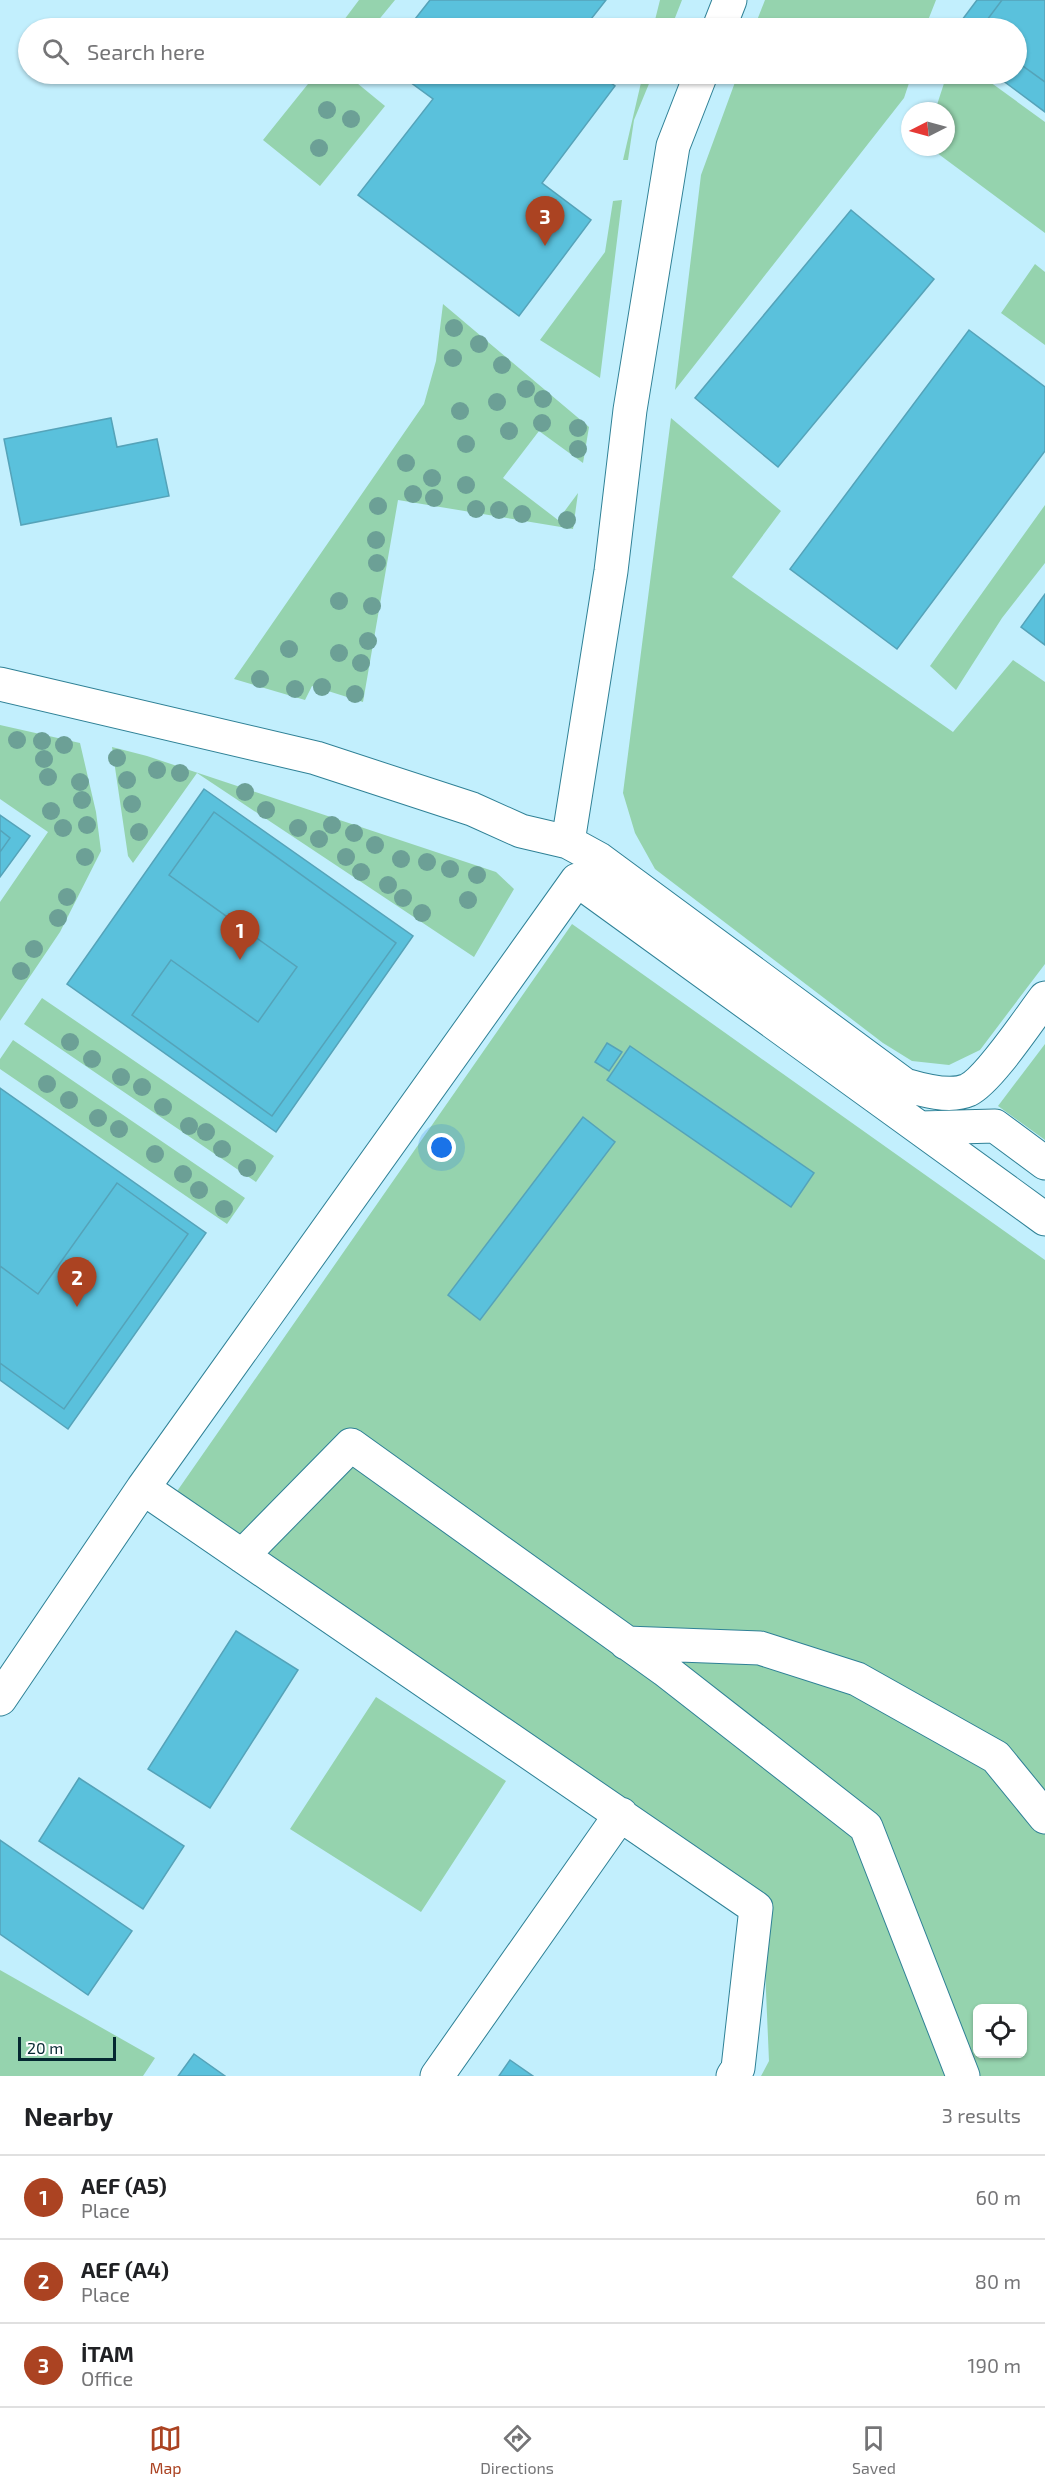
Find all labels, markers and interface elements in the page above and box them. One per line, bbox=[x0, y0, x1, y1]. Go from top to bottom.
search box bbox=[18, 18, 1027, 84]
icon: search bbox=[39, 35, 72, 68]
text: Search here bbox=[87, 38, 205, 64]
north arrow bbox=[901, 102, 955, 156]
pin: 3 bbox=[526, 196, 564, 246]
pin: 1 bbox=[220, 910, 260, 960]
your location bbox=[427, 1133, 456, 1162]
pin: 2 bbox=[58, 1258, 97, 1307]
map controls bbox=[973, 2004, 1027, 2058]
button: locate bbox=[973, 2004, 1027, 2058]
scale bar bbox=[18, 2034, 116, 2062]
text: 20 m bbox=[27, 2038, 63, 2057]
text: Nearby bbox=[24, 2100, 113, 2131]
text: 3 results bbox=[942, 2103, 1021, 2127]
text: AEF (A5) bbox=[81, 2172, 167, 2198]
text: 1 bbox=[39, 2185, 48, 2209]
text: 60 m bbox=[976, 2185, 1021, 2209]
text: Place bbox=[81, 2198, 130, 2222]
text: AEF (A4) bbox=[81, 2256, 169, 2282]
text: 2 bbox=[38, 2269, 49, 2293]
text: 80 m bbox=[975, 2269, 1021, 2293]
text: Place bbox=[81, 2282, 130, 2306]
text: İTAM bbox=[81, 2340, 134, 2366]
text: 3 bbox=[38, 2353, 49, 2377]
text: 190 m bbox=[968, 2353, 1021, 2377]
text: Office bbox=[81, 2366, 133, 2390]
tab: Map bbox=[149, 2422, 182, 2477]
tab: Directions bbox=[480, 2422, 554, 2477]
tab: Saved bbox=[852, 2422, 896, 2477]

